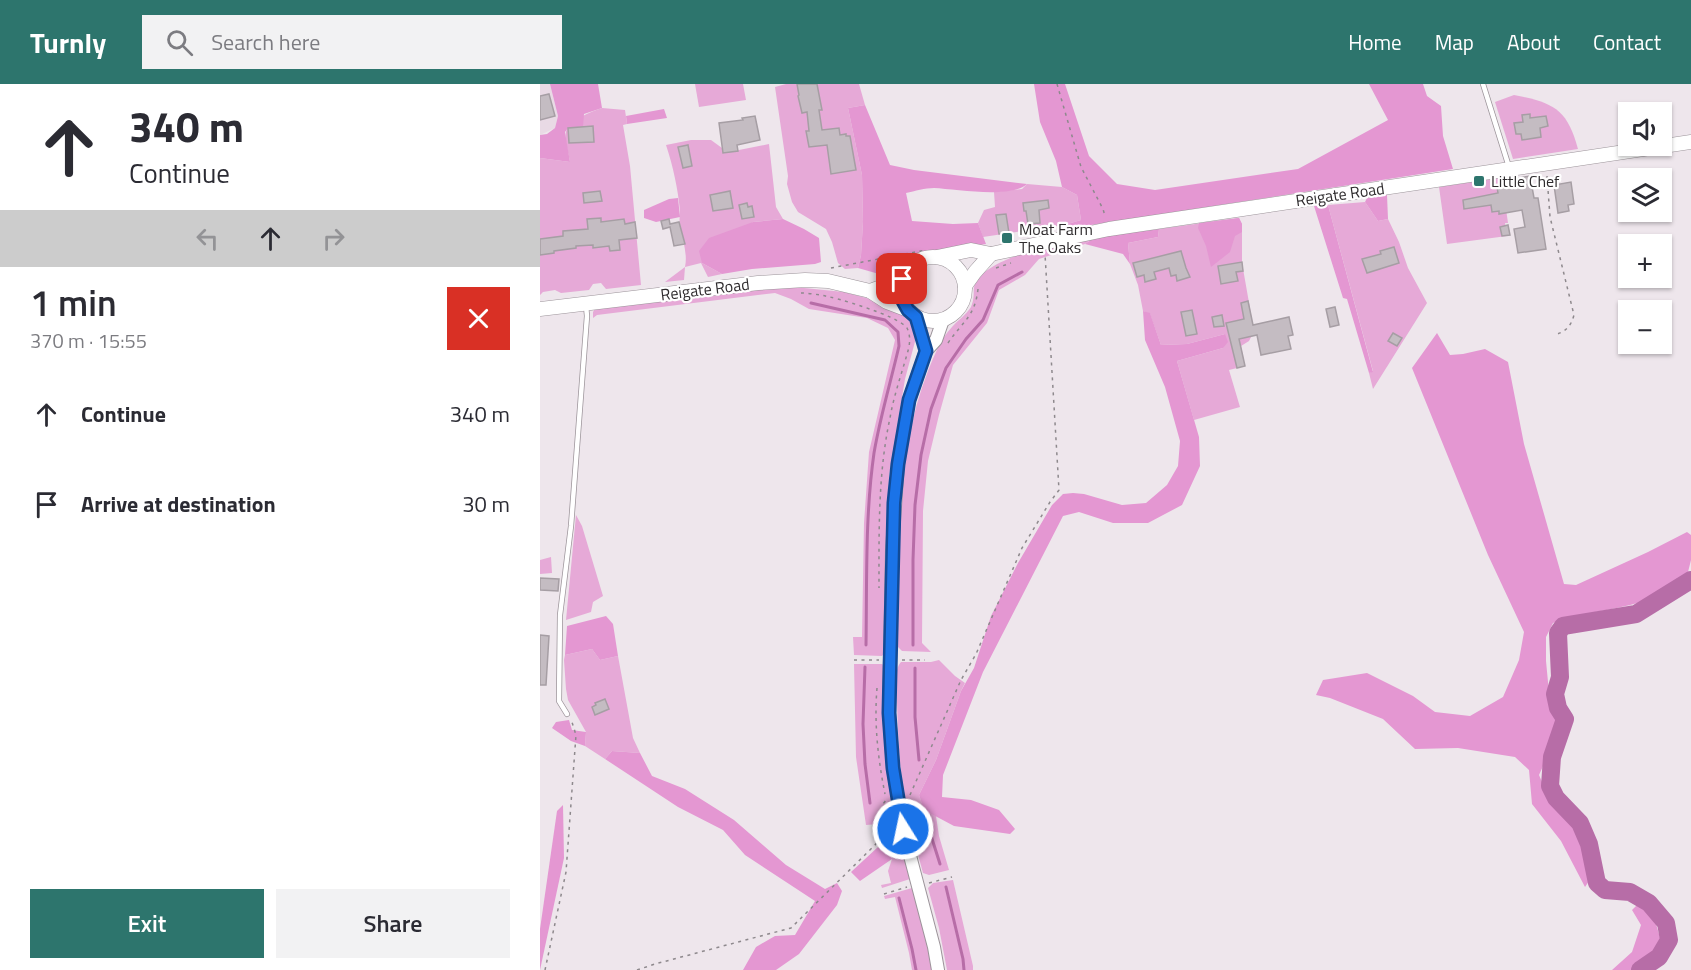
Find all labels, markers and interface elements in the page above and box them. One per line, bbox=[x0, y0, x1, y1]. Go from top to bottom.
search box bbox=[142, 15, 562, 69]
text: Turnly bbox=[30, 21, 106, 64]
text: Search here bbox=[211, 25, 320, 59]
icon: search bbox=[163, 26, 196, 59]
text: Home bbox=[1348, 26, 1402, 58]
text: Map bbox=[1435, 26, 1474, 58]
text: About bbox=[1507, 26, 1560, 58]
text: Contact bbox=[1593, 26, 1661, 58]
text: 340 m bbox=[129, 94, 244, 158]
map controls bbox=[1618, 102, 1672, 354]
button: sound bbox=[1618, 102, 1672, 156]
icon: ahead bbox=[30, 108, 108, 186]
text: Continue bbox=[129, 152, 230, 193]
button: layers bbox=[1618, 168, 1672, 222]
place label: Little Chef bbox=[1491, 169, 1560, 193]
marker: Little Chef bbox=[1472, 174, 1486, 188]
street label: Reigate Road bbox=[1294, 176, 1386, 212]
place label: Moat Farm The Oaks bbox=[1019, 217, 1093, 259]
icon: left bbox=[191, 222, 224, 255]
icon: ahead bbox=[254, 222, 287, 255]
icon: right bbox=[317, 222, 350, 255]
marker: Moat Farm The Oaks bbox=[1000, 231, 1014, 245]
button: + bbox=[1618, 234, 1672, 288]
pin bbox=[876, 253, 927, 304]
icon: arrive bbox=[885, 262, 918, 295]
street label: Reigate Road bbox=[659, 272, 751, 306]
text: 1 min bbox=[30, 275, 117, 330]
button: close bbox=[447, 287, 510, 350]
button: − bbox=[1618, 300, 1672, 354]
text: 370 m · 15:55 bbox=[30, 325, 147, 356]
text: Continue bbox=[81, 397, 166, 431]
text: 340 m bbox=[450, 397, 510, 431]
icon: ahead bbox=[30, 398, 63, 431]
text: Arrive at destination bbox=[81, 487, 276, 521]
text: 30 m bbox=[462, 487, 510, 521]
icon: arrive bbox=[30, 488, 63, 521]
position arrow bbox=[871, 797, 935, 861]
button: Exit bbox=[30, 889, 264, 958]
button: Share bbox=[276, 889, 510, 958]

